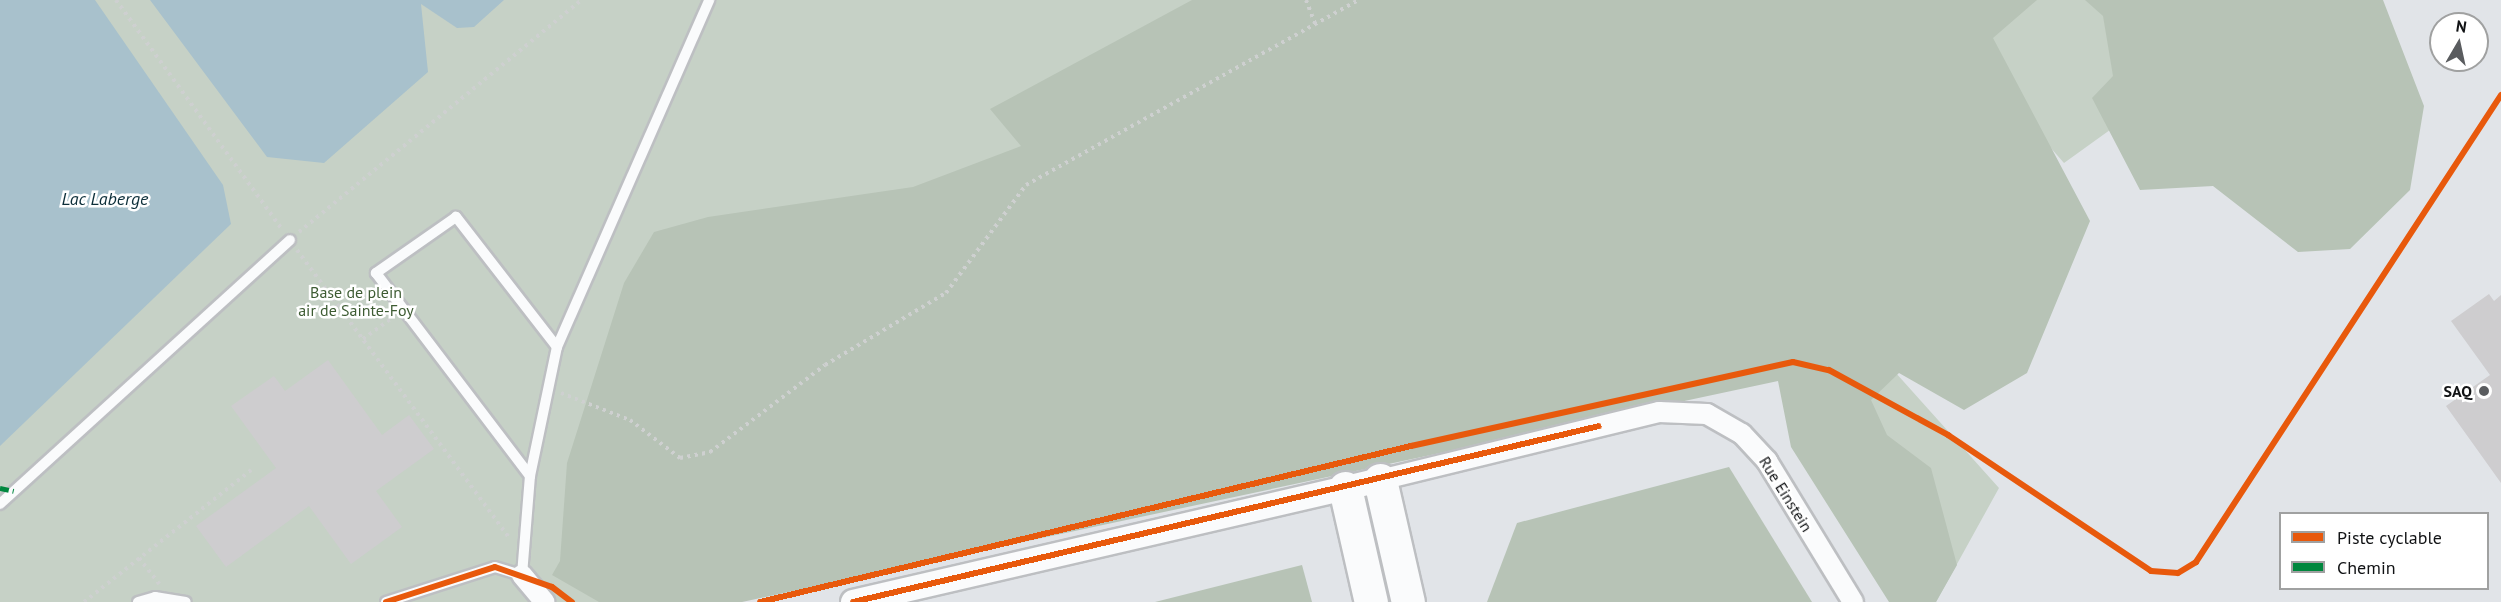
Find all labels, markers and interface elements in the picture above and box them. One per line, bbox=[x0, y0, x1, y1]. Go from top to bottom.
north arrow bbox=[2429, 12, 2489, 72]
text: N bbox=[2455, 15, 2468, 37]
water label: Lac Laberge bbox=[61, 188, 149, 210]
park label: Base de plein air de Sainte-Foy bbox=[298, 282, 414, 320]
place label: SAQ bbox=[2444, 381, 2472, 401]
marker: SAQ bbox=[2477, 384, 2491, 398]
street label: Rue Einstein bbox=[1755, 453, 1817, 535]
legend bbox=[2279, 512, 2489, 590]
text: Piste cyclable bbox=[2337, 526, 2442, 549]
text: Chemin bbox=[2337, 556, 2396, 579]

